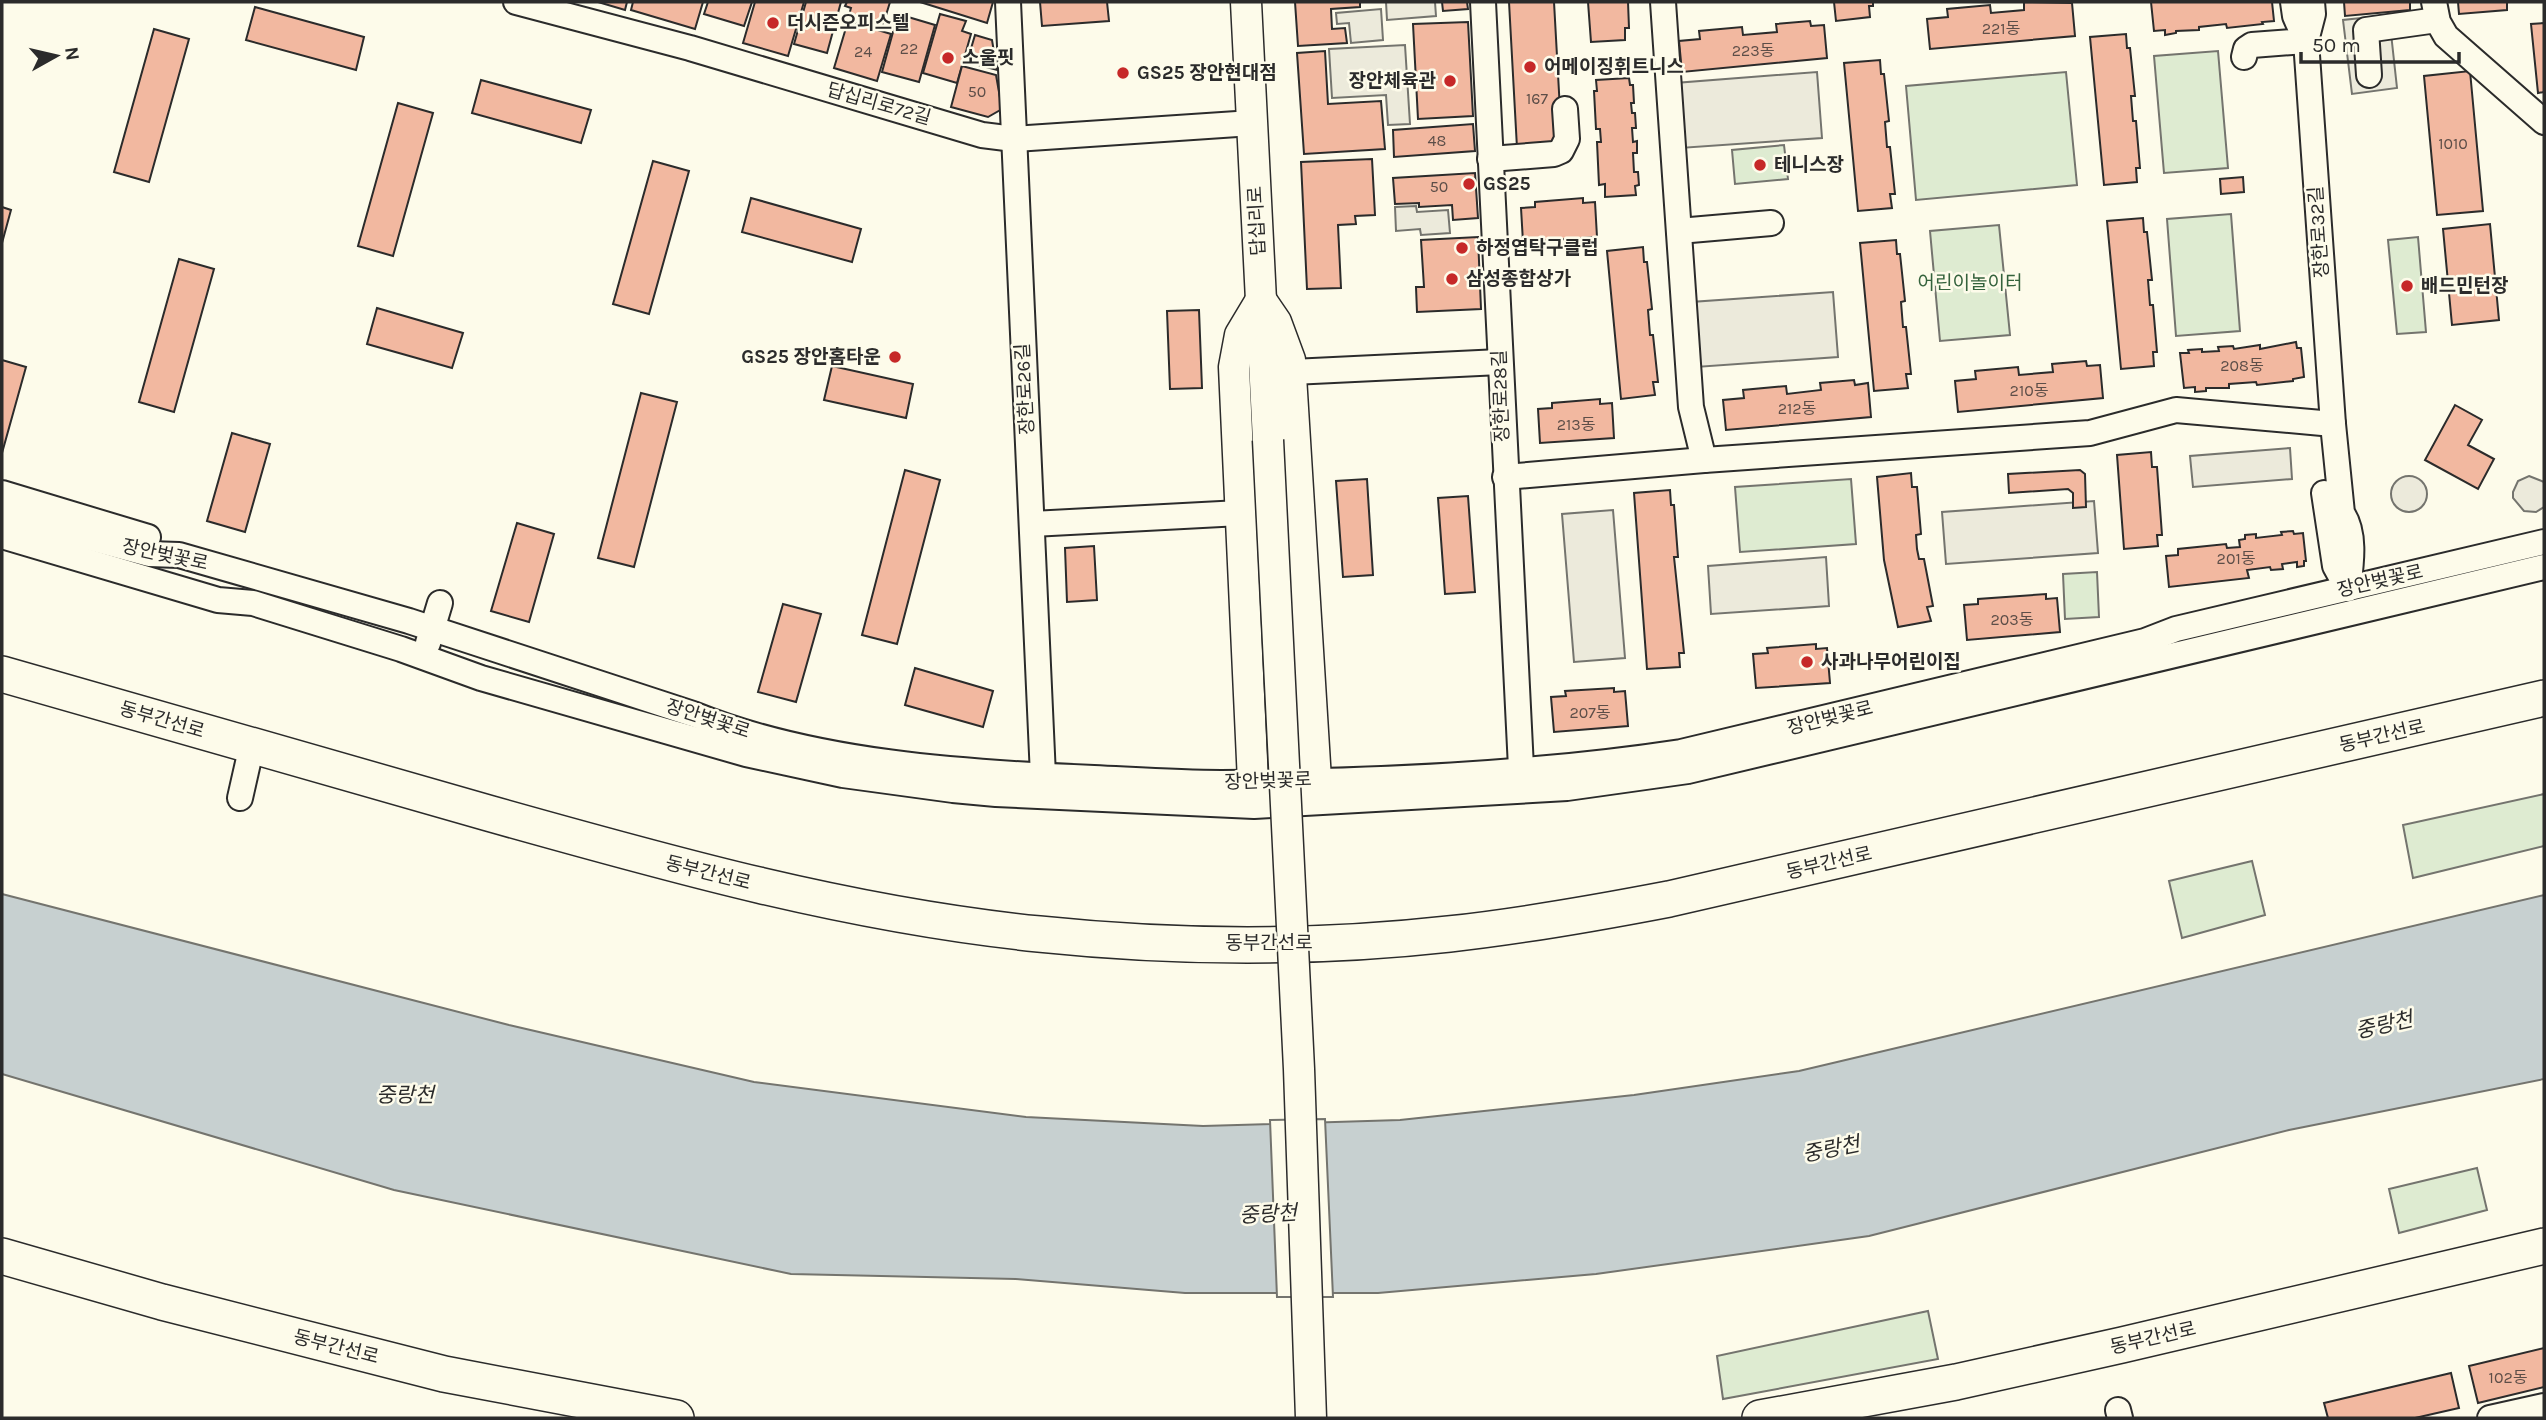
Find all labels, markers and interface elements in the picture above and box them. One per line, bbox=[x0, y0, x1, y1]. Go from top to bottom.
place label: 더시즌오피스텔 bbox=[787, 12, 909, 34]
marker: 더시즌오피스텔 bbox=[765, 15, 781, 31]
house number: 221동 bbox=[1982, 19, 2021, 38]
north arrow bbox=[21, 21, 91, 91]
scale bar bbox=[2301, 21, 2458, 65]
text: 50 m bbox=[2312, 33, 2361, 57]
house number: 22 bbox=[900, 39, 918, 58]
house number: 223동 bbox=[1732, 41, 1775, 60]
house number: 24 bbox=[854, 42, 872, 61]
text: N bbox=[60, 45, 84, 62]
place label: 소울핏 bbox=[962, 47, 1014, 69]
marker: 소울핏 bbox=[940, 50, 956, 66]
place label: 어메이징휘트니스 bbox=[1544, 56, 1684, 78]
marker: 어메이징휘트니스 bbox=[1522, 59, 1538, 75]
place label: GS25 장안현대점 bbox=[1137, 62, 1277, 84]
marker: GS25 장안현대점 bbox=[1115, 65, 1131, 81]
place label: 장안체육관 bbox=[1349, 70, 1437, 92]
marker: 장안체육관 bbox=[1442, 73, 1458, 89]
street label: 답십리로72길 bbox=[824, 79, 934, 129]
house number: 50 bbox=[968, 82, 986, 101]
house number: 167 bbox=[1526, 89, 1548, 108]
house number: 48 bbox=[1428, 131, 1446, 150]
house number: 1010 bbox=[2438, 134, 2468, 153]
place label: 테니스장 bbox=[1774, 154, 1844, 176]
marker: 테니스장 bbox=[1752, 157, 1768, 173]
place label: GS25 bbox=[1483, 173, 1531, 195]
marker: GS25 bbox=[1461, 176, 1477, 192]
house number: 50 bbox=[1430, 177, 1448, 196]
street label: 장한로32길 bbox=[2305, 185, 2333, 279]
street label: 답십리로 bbox=[1244, 186, 1270, 256]
place label: 하정엽탁구클럽 bbox=[1476, 237, 1598, 259]
marker: 하정엽탁구클럽 bbox=[1454, 240, 1470, 256]
place label: 삼성종합상가 bbox=[1466, 268, 1571, 290]
marker: 삼성종합상가 bbox=[1444, 271, 1460, 287]
park label: 어린이놀이터 bbox=[1918, 272, 2022, 294]
place label: 배드민턴장 bbox=[2421, 275, 2508, 297]
marker: 배드민턴장 bbox=[2399, 278, 2415, 294]
street label: 장한로26길 bbox=[1012, 343, 1038, 435]
place label: GS25 장안홈타운 bbox=[741, 346, 881, 368]
marker: GS25 장안홈타운 bbox=[887, 349, 903, 365]
street label: 장한로28길 bbox=[1488, 349, 1514, 443]
house number: 208동 bbox=[2220, 356, 2264, 375]
house number: 210동 bbox=[2010, 381, 2049, 400]
house number: 212동 bbox=[1778, 399, 1817, 418]
house number: 213동 bbox=[1557, 415, 1596, 434]
street label: 장안벚꽃로 bbox=[120, 535, 210, 575]
house number: 201동 bbox=[2217, 549, 2256, 568]
street label: 장안벚꽃로 bbox=[2335, 560, 2425, 602]
house number: 203동 bbox=[1991, 610, 2034, 629]
place label: 사과나무어린이집 bbox=[1821, 651, 1961, 673]
marker: 사과나무어린이집 bbox=[1799, 654, 1815, 670]
street label: 장안벚꽃로 bbox=[663, 695, 753, 743]
street label: 동부간선로 bbox=[117, 697, 207, 743]
street label: 장안벚꽃로 bbox=[1785, 697, 1875, 739]
house number: 207동 bbox=[1570, 703, 1611, 722]
street label: 동부간선로 bbox=[2337, 715, 2427, 757]
street label: 장안벚꽃로 bbox=[1224, 768, 1312, 794]
street label: 동부간선로 bbox=[1784, 842, 1874, 884]
street label: 동부간선로 bbox=[663, 852, 753, 894]
street label: 동부간선로 bbox=[1225, 932, 1313, 954]
water label: 중랑천 bbox=[2353, 1006, 2418, 1043]
water label: 중랑천 bbox=[376, 1083, 437, 1107]
water label: 중랑천 bbox=[1800, 1131, 1864, 1166]
water label: 중랑천 bbox=[1238, 1200, 1300, 1228]
street label: 동부간선로 bbox=[2108, 1317, 2198, 1359]
street label: 동부간선로 bbox=[291, 1326, 381, 1368]
house number: 102동 bbox=[2489, 1368, 2528, 1387]

